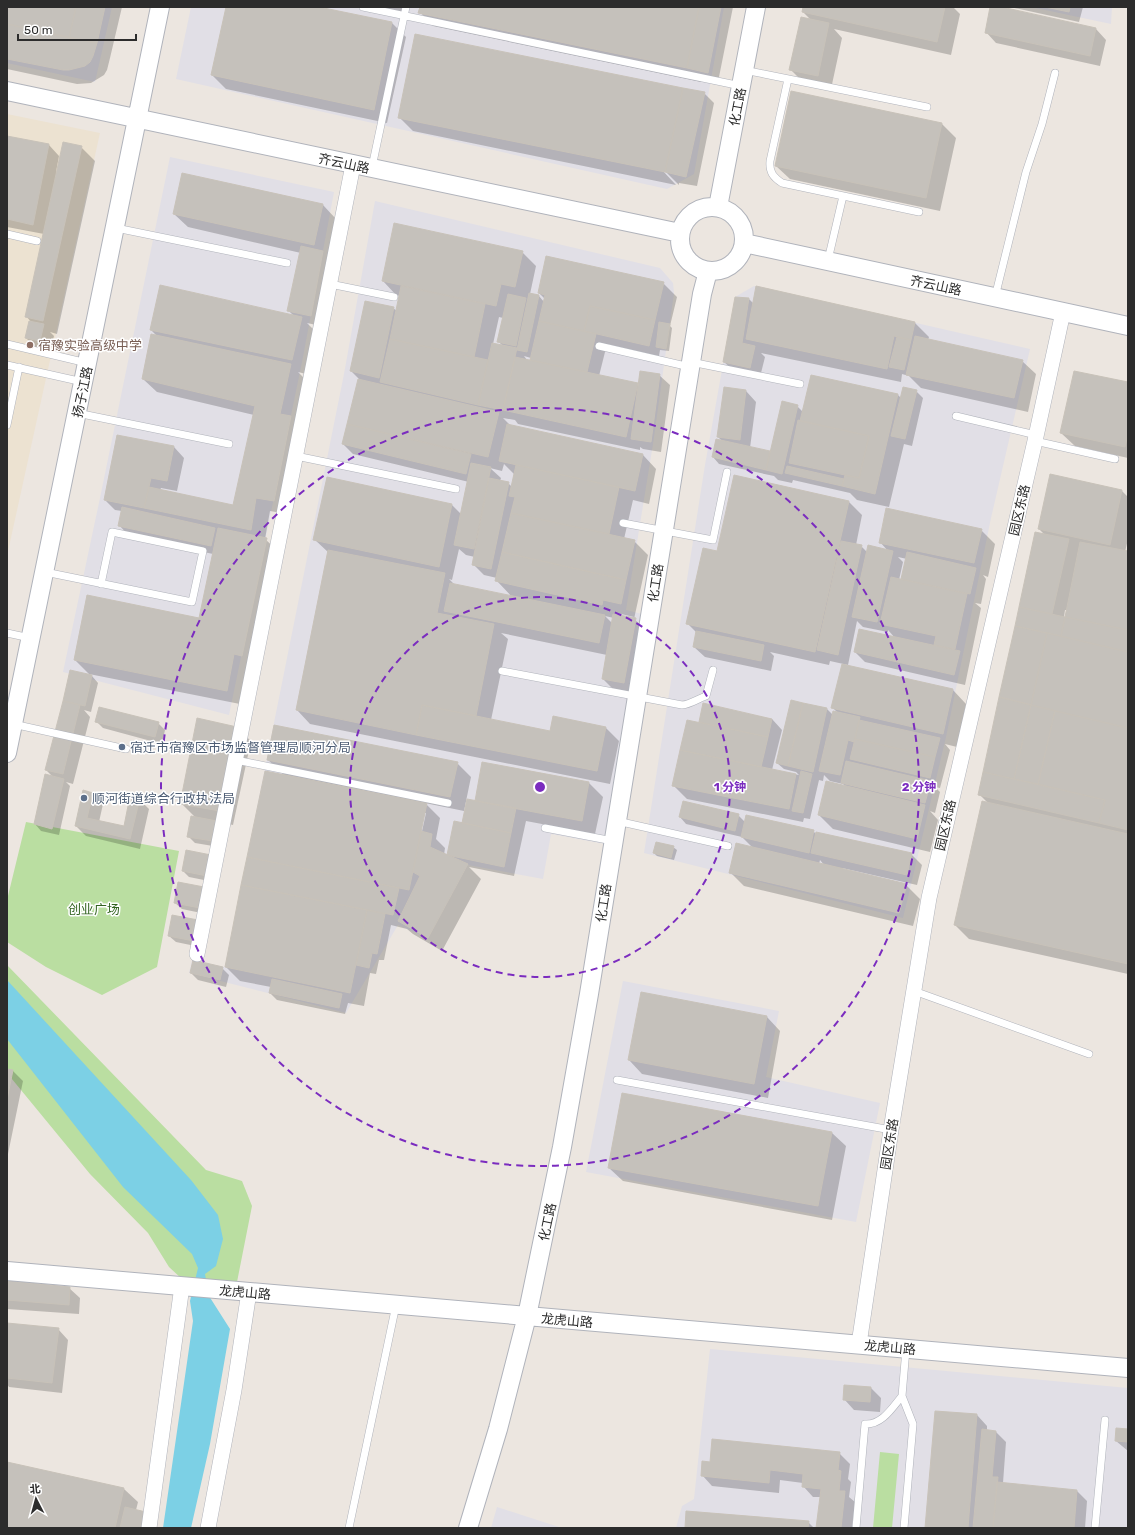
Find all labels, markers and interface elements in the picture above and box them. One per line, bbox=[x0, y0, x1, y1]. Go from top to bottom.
scale bar bbox=[18, 16, 136, 42]
text: 50 m bbox=[24, 23, 52, 37]
street label: 化工路 bbox=[726, 87, 749, 128]
street label: 齐云山路 bbox=[317, 151, 371, 176]
street label: 齐云山路 bbox=[909, 273, 963, 298]
place label: 宿豫实验高级中学 bbox=[38, 338, 142, 353]
marker: 宿豫实验高级中学 bbox=[25, 340, 35, 350]
street label: 扬子江路 bbox=[70, 365, 95, 419]
street label: 园区东路 bbox=[1006, 483, 1033, 537]
street label: 化工路 bbox=[645, 563, 666, 604]
place label: 宿迁市宿豫区市场监督管理局顺河分局 bbox=[130, 740, 351, 755]
marker: 宿迁市宿豫区市场监督管理局顺河分局 bbox=[117, 742, 127, 752]
centre of rings bbox=[533, 780, 547, 794]
text: 1 分钟 bbox=[714, 780, 746, 794]
text: 2 分钟 bbox=[902, 780, 936, 794]
place label: 顺河街道综合行政执法局 bbox=[92, 791, 235, 806]
marker: 顺河街道综合行政执法局 bbox=[79, 793, 89, 803]
street label: 园区东路 bbox=[932, 798, 959, 852]
street label: 化工路 bbox=[593, 883, 614, 924]
park label: 创业广场 bbox=[68, 902, 120, 917]
street label: 园区东路 bbox=[878, 1117, 901, 1171]
street label: 化工路 bbox=[536, 1201, 559, 1243]
street label: 龙虎山路 bbox=[218, 1283, 272, 1302]
street label: 龙虎山路 bbox=[540, 1311, 594, 1330]
street label: 龙虎山路 bbox=[863, 1338, 917, 1357]
north arrow bbox=[16, 1479, 56, 1519]
text: 北 bbox=[29, 1483, 41, 1497]

